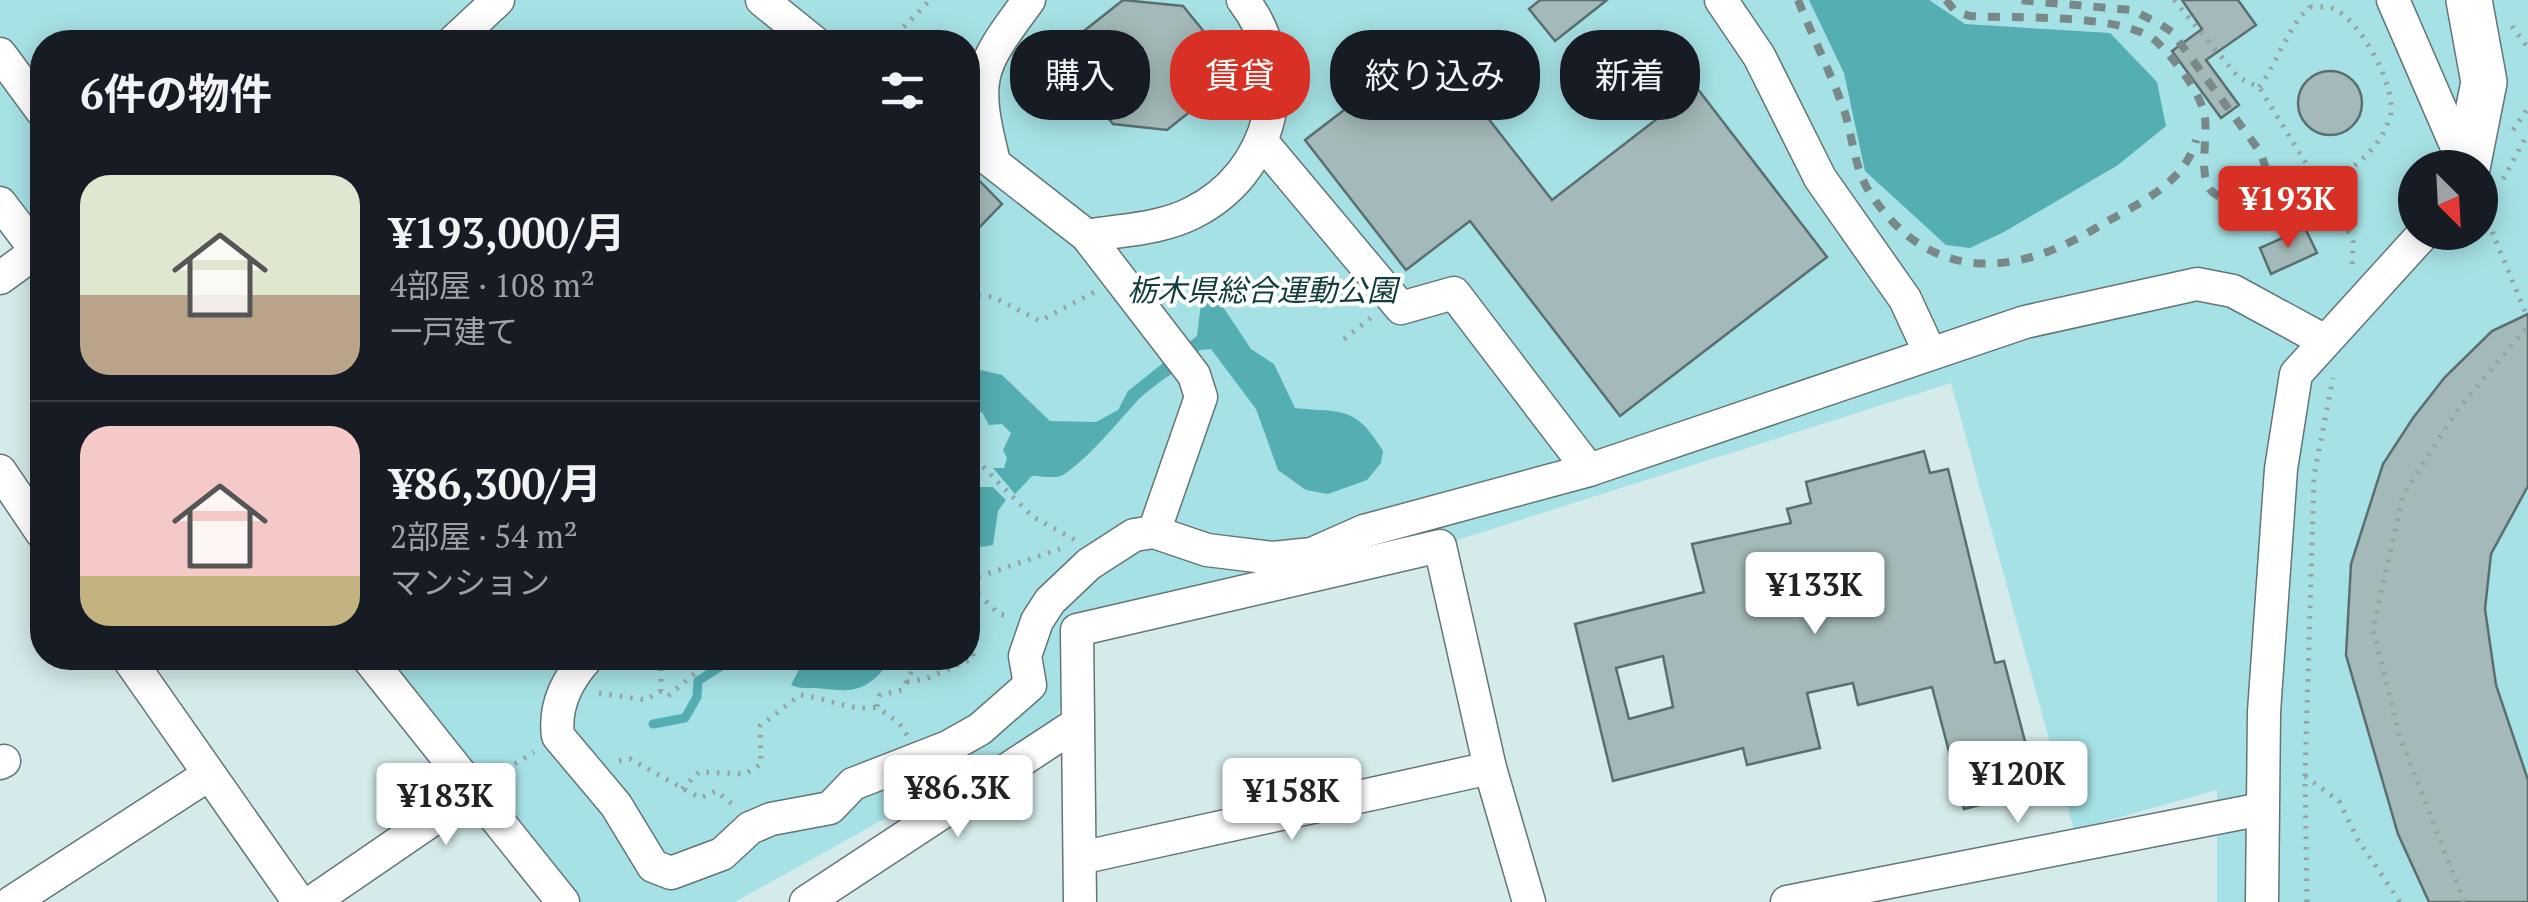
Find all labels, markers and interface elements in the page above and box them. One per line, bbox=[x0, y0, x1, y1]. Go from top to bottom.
chip: 購入 bbox=[1010, 30, 1150, 120]
chip: 賃貸 bbox=[1170, 30, 1310, 120]
chip: 絞り込み bbox=[1330, 30, 1540, 120]
chip: 新着 bbox=[1560, 30, 1700, 120]
icon: filters bbox=[875, 63, 930, 118]
text: 6件の物件 bbox=[80, 65, 272, 121]
north arrow bbox=[2398, 150, 2498, 250]
map controls bbox=[2398, 150, 2498, 250]
pin: ¥193K bbox=[2218, 166, 2358, 251]
text: ¥193K bbox=[2240, 177, 2336, 219]
text: ¥193,000/月 bbox=[390, 204, 625, 260]
icon: home bbox=[160, 215, 280, 335]
text: 4部屋 · 108 m² bbox=[390, 264, 595, 306]
park label: 栃木県総合運動公園 bbox=[1127, 270, 1401, 310]
text: 一戸建て bbox=[390, 310, 518, 352]
text: ¥86,300/月 bbox=[390, 455, 602, 511]
icon: home bbox=[160, 466, 280, 586]
text: 2部屋 · 54 m² bbox=[390, 515, 578, 557]
pin: ¥133K bbox=[1745, 552, 1885, 637]
text: マンション bbox=[390, 561, 550, 603]
text: ¥133K bbox=[1767, 563, 1863, 605]
pin: ¥120K bbox=[1948, 741, 2088, 826]
text: ¥120K bbox=[1970, 752, 2066, 794]
pin: ¥86.3K bbox=[877, 755, 1039, 840]
pin: ¥158K bbox=[1222, 758, 1362, 843]
pin: ¥183K bbox=[376, 763, 516, 848]
text: ¥86.3K bbox=[906, 766, 1010, 808]
text: ¥158K bbox=[1244, 769, 1340, 811]
text: ¥183K bbox=[398, 774, 494, 816]

